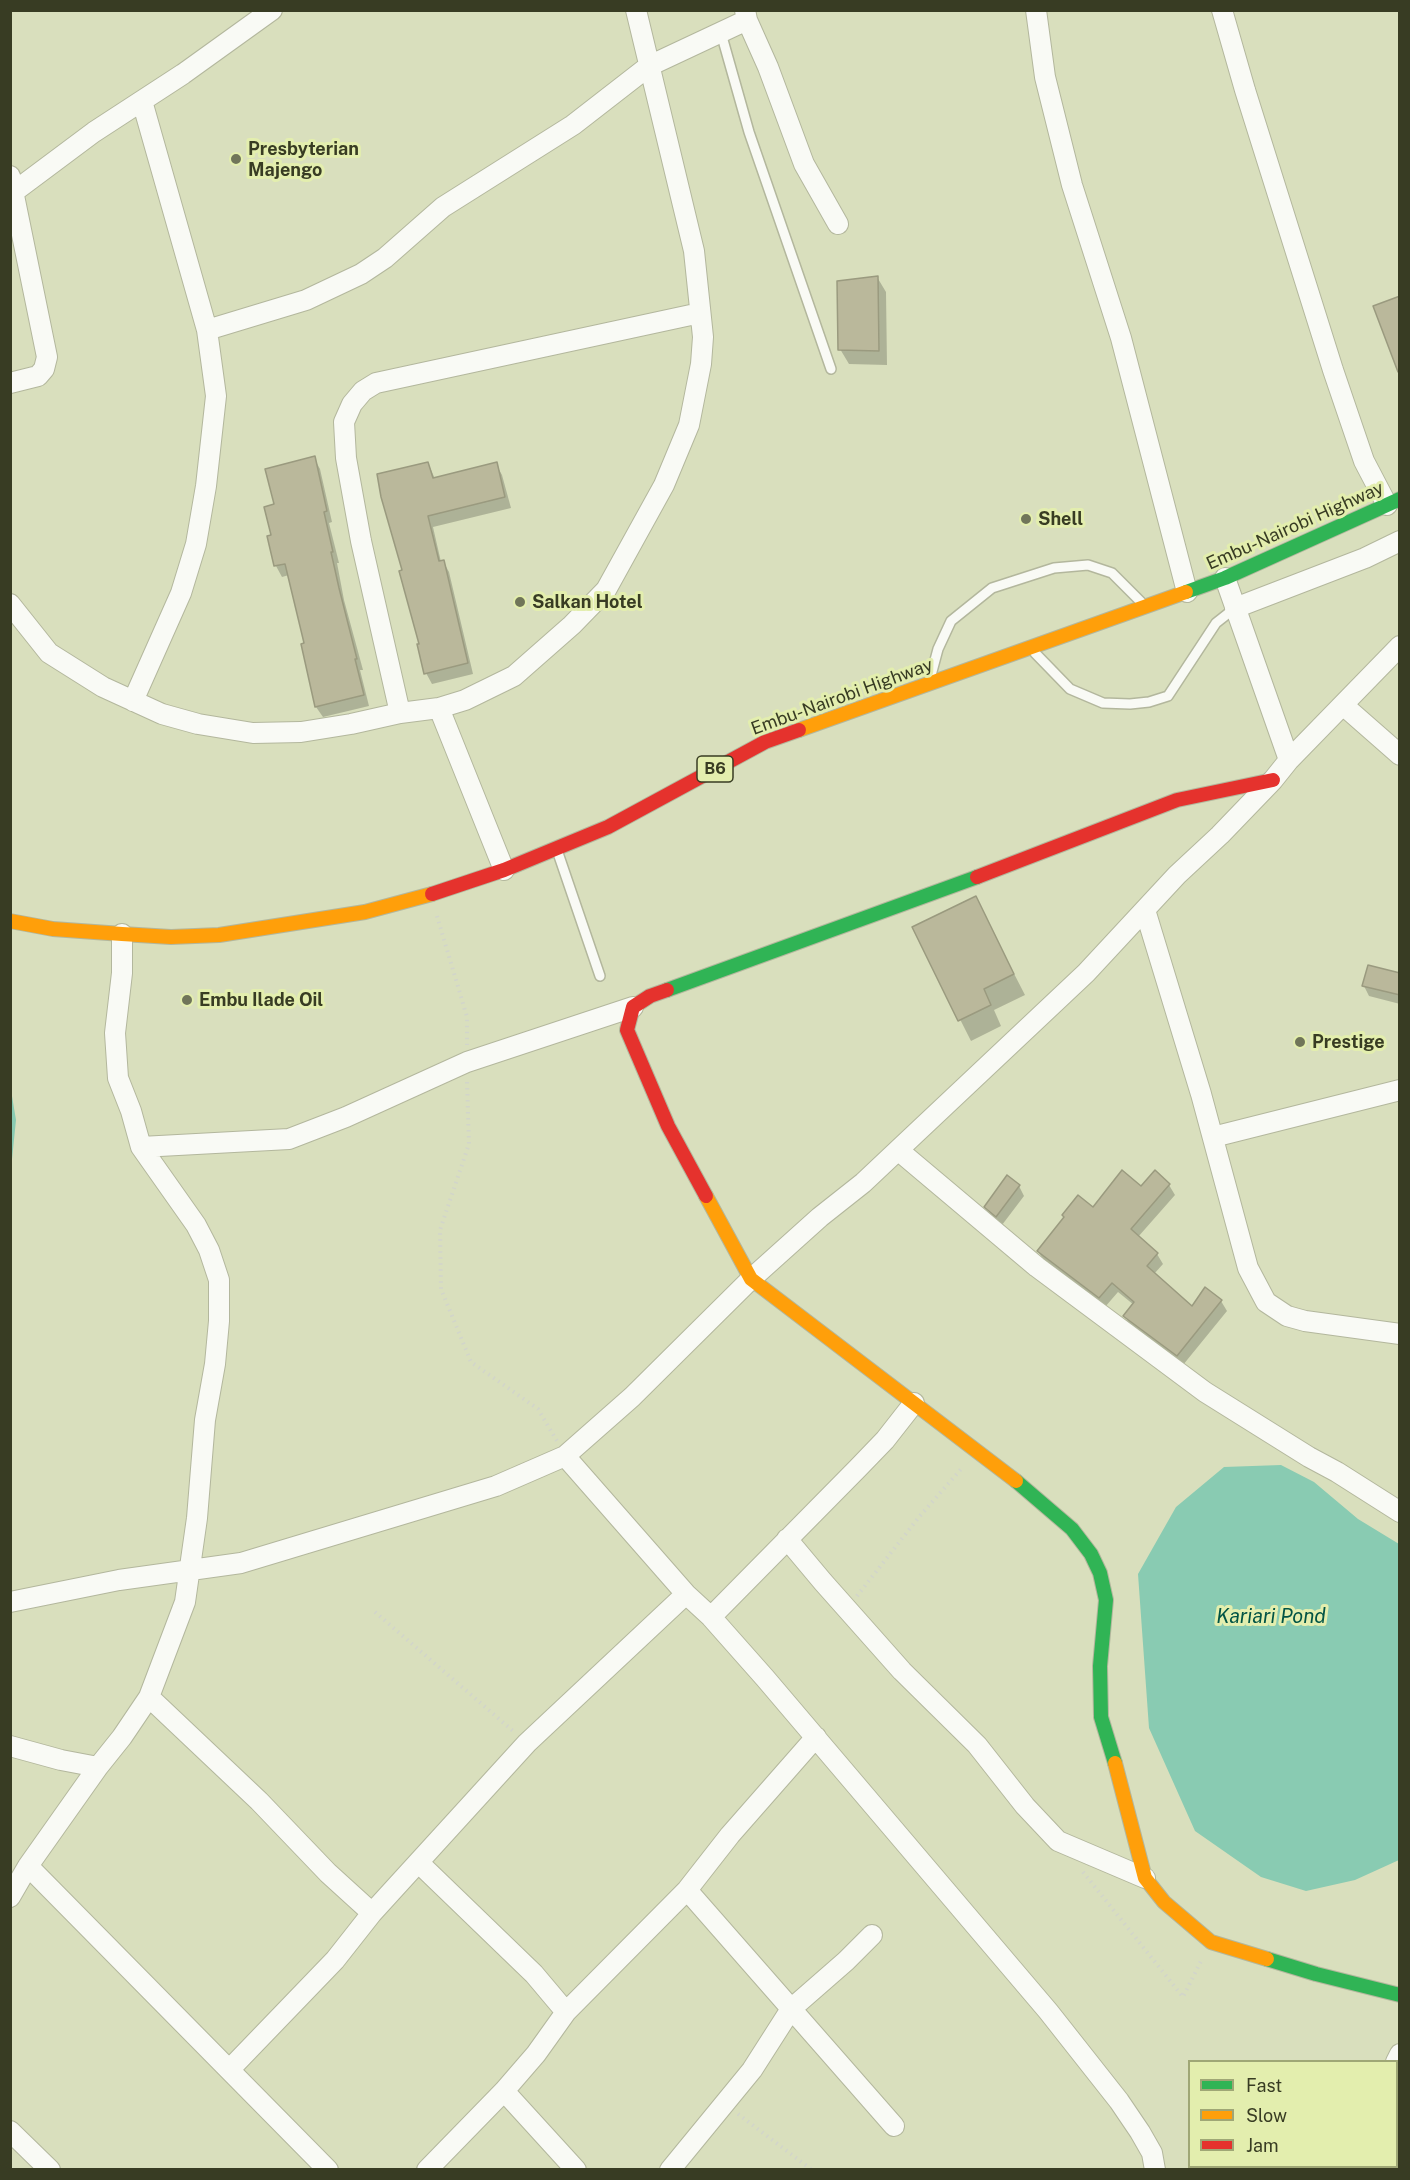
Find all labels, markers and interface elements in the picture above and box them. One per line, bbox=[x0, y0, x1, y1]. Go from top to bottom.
place label: Presbyterian Majengo bbox=[248, 138, 359, 180]
marker: Presbyterian Majengo bbox=[229, 152, 243, 166]
street label: Embu-Nairobi Highway bbox=[1203, 477, 1387, 575]
place label: Shell bbox=[1038, 508, 1083, 530]
marker: Shell bbox=[1019, 512, 1033, 526]
place label: Salkan Hotel bbox=[532, 591, 643, 613]
marker: Salkan Hotel bbox=[513, 595, 527, 609]
street label: Embu-Nairobi Highway bbox=[748, 654, 936, 740]
road number: B6 bbox=[697, 756, 733, 782]
place label: Embu Ilade Oil bbox=[199, 989, 323, 1011]
marker: Embu Ilade Oil bbox=[180, 993, 194, 1007]
place label: Prestige bbox=[1312, 1031, 1385, 1053]
marker: Prestige bbox=[1293, 1035, 1307, 1049]
water label: Kariari Pond bbox=[1216, 1605, 1326, 1629]
legend bbox=[1188, 2060, 1398, 2168]
text: Fast bbox=[1246, 2075, 1282, 2096]
text: Slow bbox=[1246, 2105, 1287, 2126]
text: Jam bbox=[1246, 2135, 1279, 2156]

